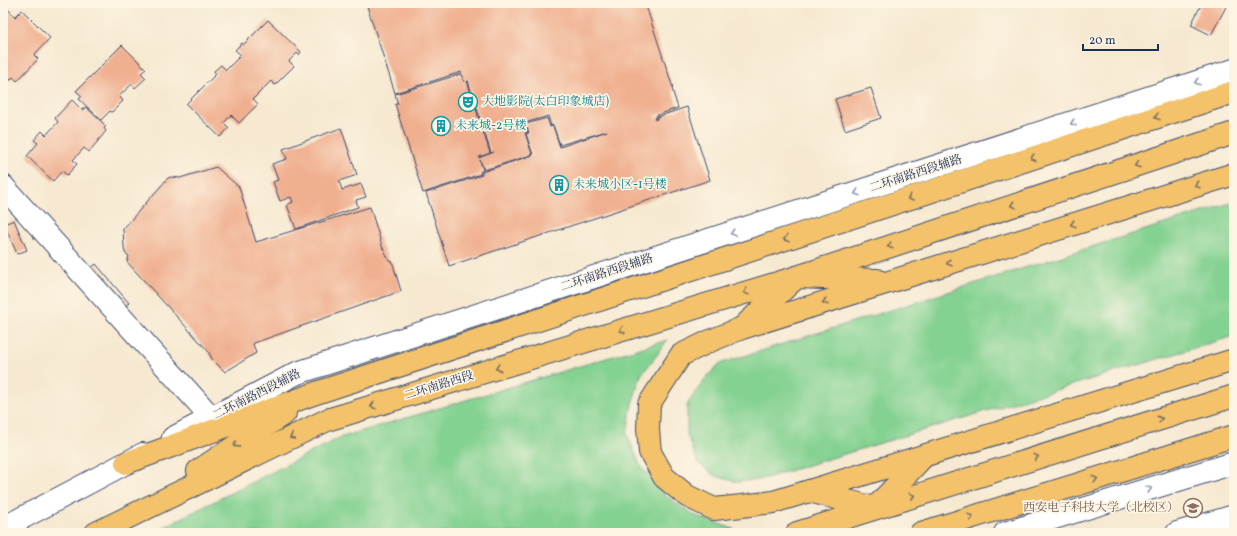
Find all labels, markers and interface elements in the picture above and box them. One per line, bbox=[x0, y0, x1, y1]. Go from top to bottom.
scale bar bbox=[1083, 26, 1158, 52]
text: 20 m bbox=[1089, 33, 1116, 49]
one-way arrow bbox=[1194, 77, 1201, 86]
theatre icon: 大地影院(太白印象城店) bbox=[457, 91, 479, 113]
place label: 大地影院(太白印象城店) bbox=[482, 94, 609, 110]
one-way arrow bbox=[1154, 113, 1161, 121]
building icon: 未来城-2号楼 bbox=[430, 115, 452, 137]
place label: 未来城-2号楼 bbox=[455, 118, 526, 134]
one-way arrow bbox=[1070, 118, 1077, 126]
street label: 二环南路西段辅路 bbox=[868, 152, 964, 196]
one-way arrow bbox=[1030, 153, 1037, 162]
one-way arrow bbox=[1133, 160, 1140, 168]
building icon: 未来城小区-1号楼 bbox=[548, 174, 570, 196]
place label: 未来城小区-1号楼 bbox=[573, 177, 667, 193]
one-way arrow bbox=[1193, 181, 1200, 189]
one-way arrow bbox=[853, 188, 860, 197]
one-way arrow bbox=[907, 193, 914, 202]
one-way arrow bbox=[1010, 201, 1017, 209]
one-way arrow bbox=[1069, 219, 1076, 228]
one-way arrow bbox=[729, 228, 736, 237]
one-way arrow bbox=[783, 234, 790, 243]
one-way arrow bbox=[887, 241, 894, 250]
street label: 二环南路西段辅路 bbox=[559, 251, 655, 295]
one-way arrow bbox=[945, 258, 952, 267]
one-way arrow bbox=[743, 288, 750, 296]
one-way arrow bbox=[821, 297, 828, 306]
one-way arrow bbox=[619, 325, 626, 334]
one-way arrow bbox=[494, 363, 501, 372]
street label: 二环南路西段辅路 bbox=[211, 366, 303, 424]
street label: 二环南路西段 bbox=[402, 368, 476, 404]
one-way arrow bbox=[370, 401, 377, 410]
one-way arrow bbox=[1157, 415, 1164, 424]
one-way arrow bbox=[289, 432, 297, 440]
one-way arrow bbox=[233, 440, 240, 448]
one-way arrow bbox=[1033, 454, 1040, 462]
one-way arrow bbox=[1092, 475, 1099, 484]
one-way arrow bbox=[1146, 485, 1153, 494]
one-way arrow bbox=[908, 492, 915, 501]
school or university icon: 西安电子科技大学（北校区） bbox=[1182, 497, 1204, 519]
place label: 西安电子科技大学（北校区） bbox=[1023, 500, 1179, 516]
one-way arrow bbox=[968, 513, 975, 522]

